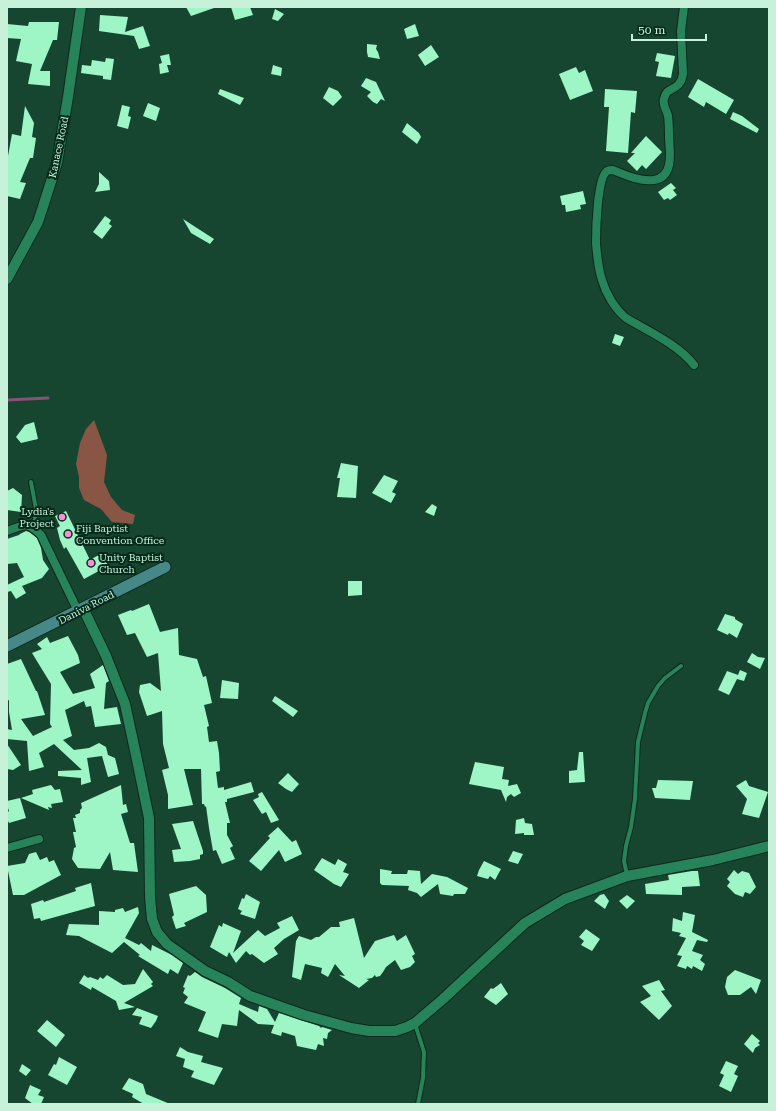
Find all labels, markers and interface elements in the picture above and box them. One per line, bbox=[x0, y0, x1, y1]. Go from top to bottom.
scale bar bbox=[632, 16, 706, 42]
text: 50 m bbox=[638, 23, 665, 37]
street label: Kanace Road bbox=[47, 115, 70, 179]
place label: Lydia's Project bbox=[20, 506, 54, 529]
marker: Lydia's Project bbox=[57, 512, 67, 522]
place label: Fiji Baptist Convention Office bbox=[76, 523, 165, 546]
marker: Fiji Baptist Convention Office bbox=[63, 529, 73, 539]
place label: Unity Baptist Church bbox=[99, 552, 163, 575]
marker: Unity Baptist Church bbox=[86, 558, 96, 568]
street label: Daniva Road bbox=[57, 588, 116, 626]

